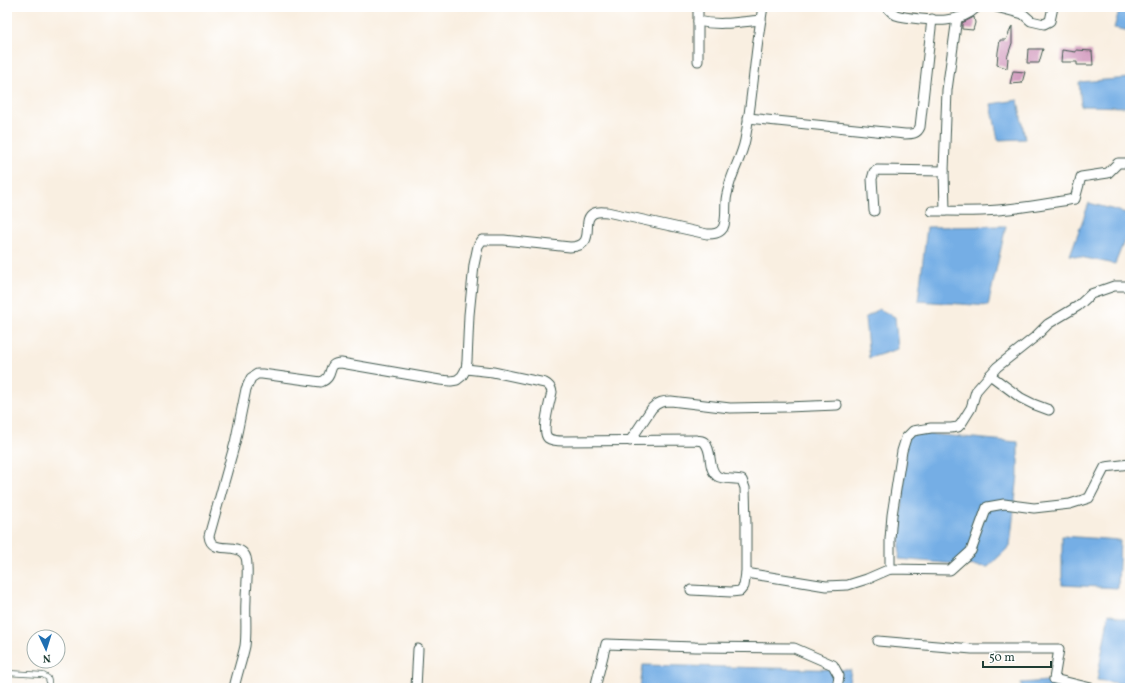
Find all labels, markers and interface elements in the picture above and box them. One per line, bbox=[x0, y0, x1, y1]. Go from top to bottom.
north arrow bbox=[26, 629, 66, 669]
scale bar bbox=[983, 643, 1051, 669]
text: N bbox=[42, 650, 51, 665]
text: 50 m bbox=[989, 650, 1015, 666]

